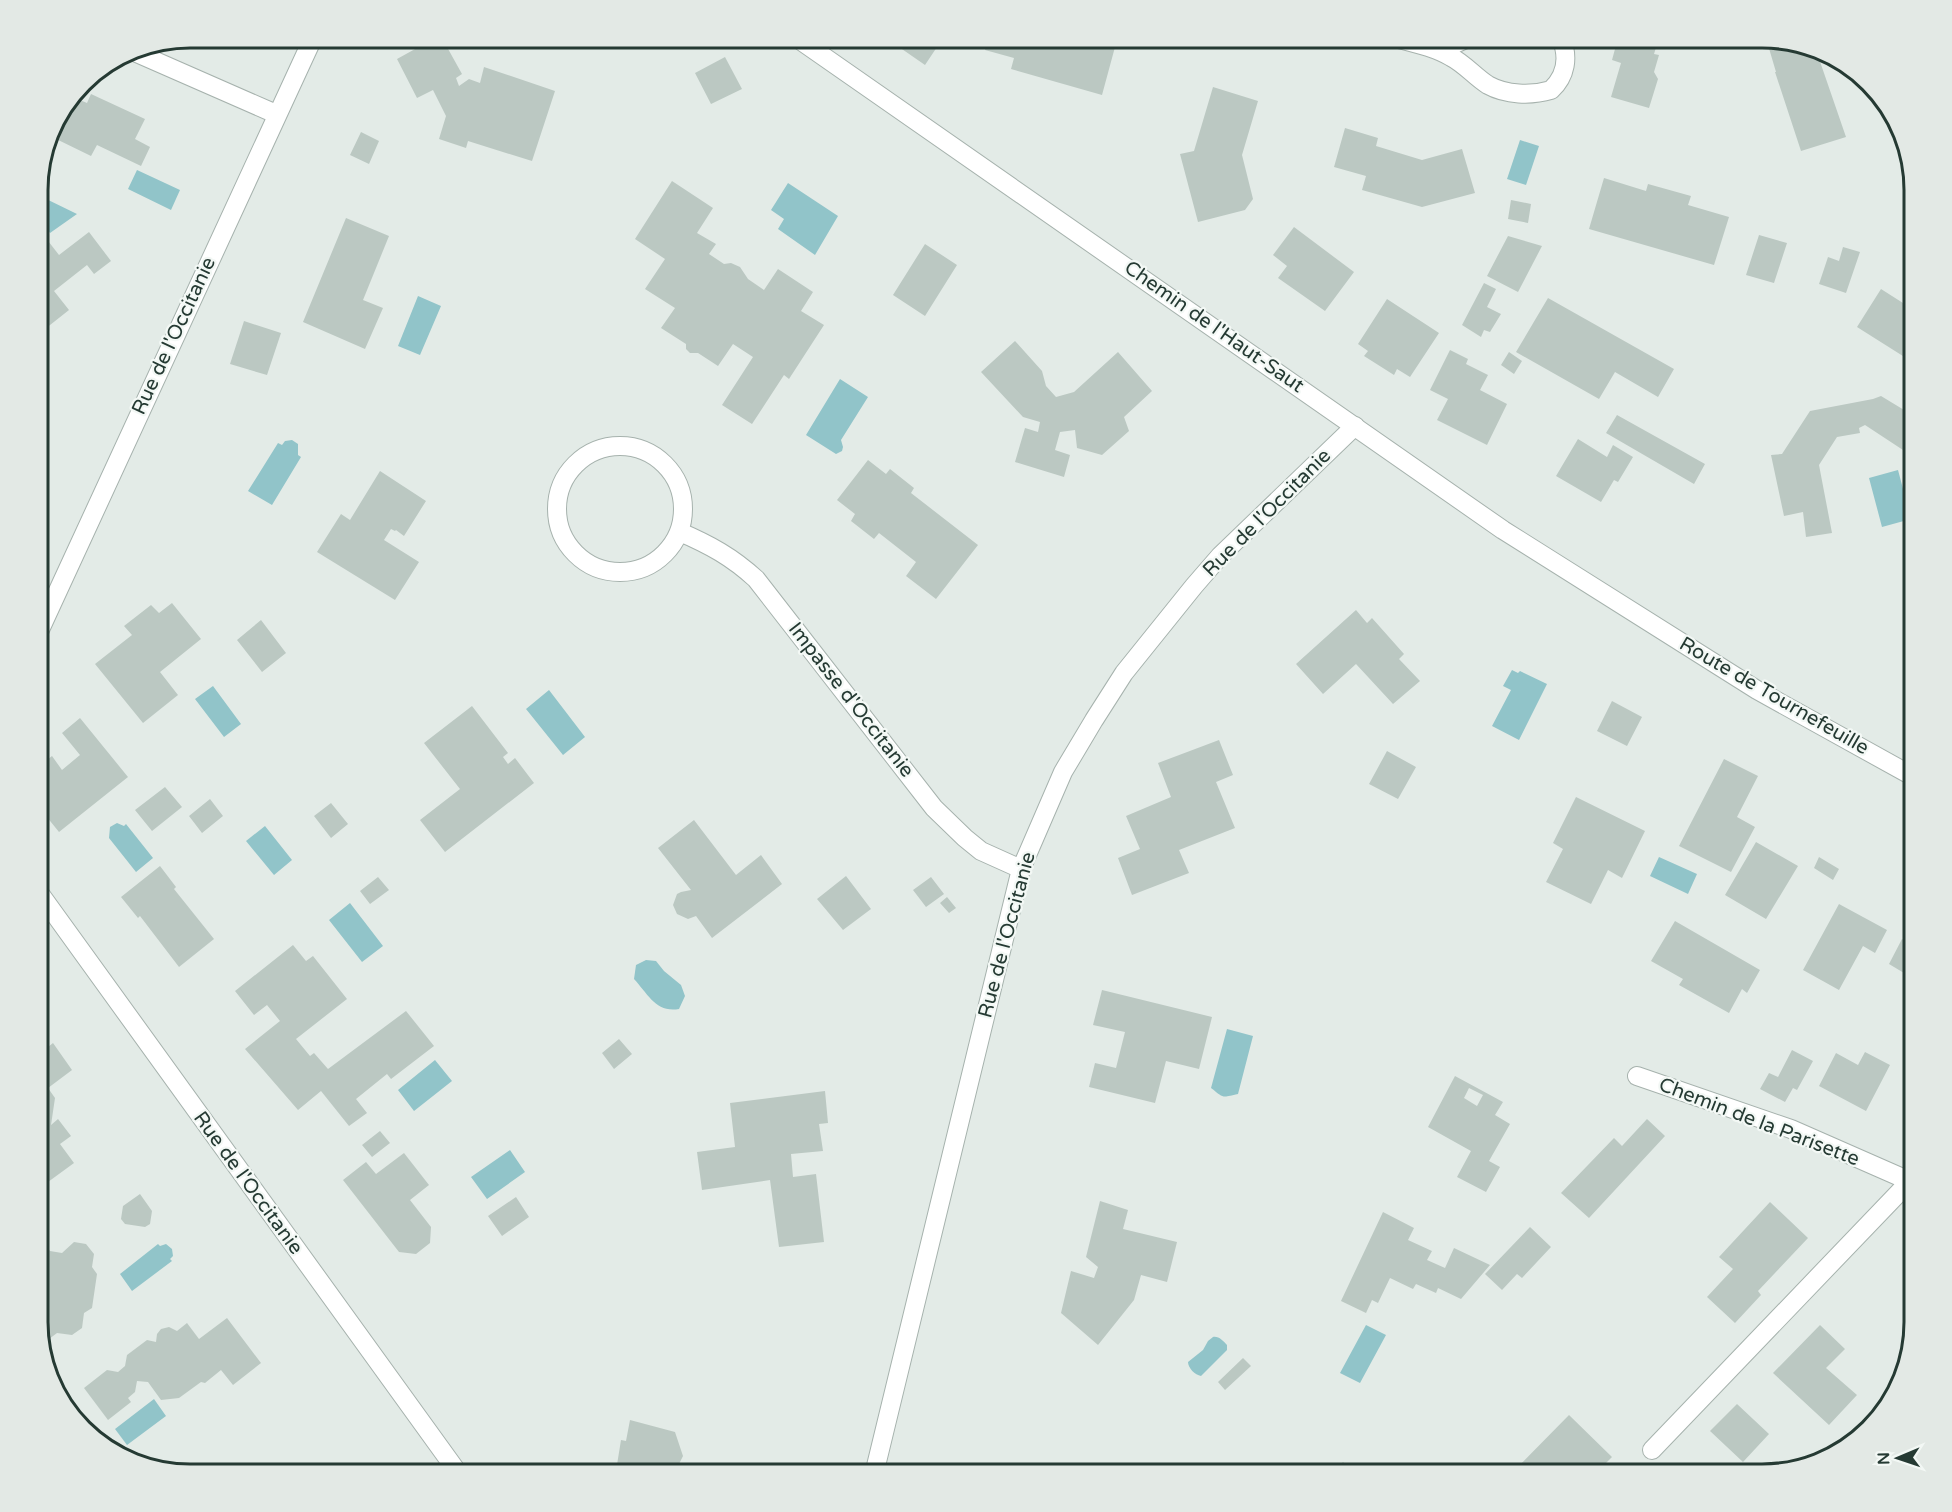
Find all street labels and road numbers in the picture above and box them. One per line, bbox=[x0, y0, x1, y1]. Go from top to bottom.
street label: Rue de l'Occitanie bbox=[127, 253, 221, 419]
street label: Chemin de l'Haut-Saut bbox=[1120, 256, 1309, 398]
street label: Rue de l'Occitanie bbox=[1198, 444, 1336, 582]
street label: Impasse d'Occitanie bbox=[783, 618, 919, 782]
street label: Route de Tournefeuille bbox=[1675, 632, 1873, 760]
street label: Rue de l'Occitanie bbox=[973, 849, 1041, 1021]
street label: Chemin de la Parisette bbox=[1655, 1073, 1863, 1171]
street label: Rue de l'Occitanie bbox=[188, 1107, 308, 1259]

